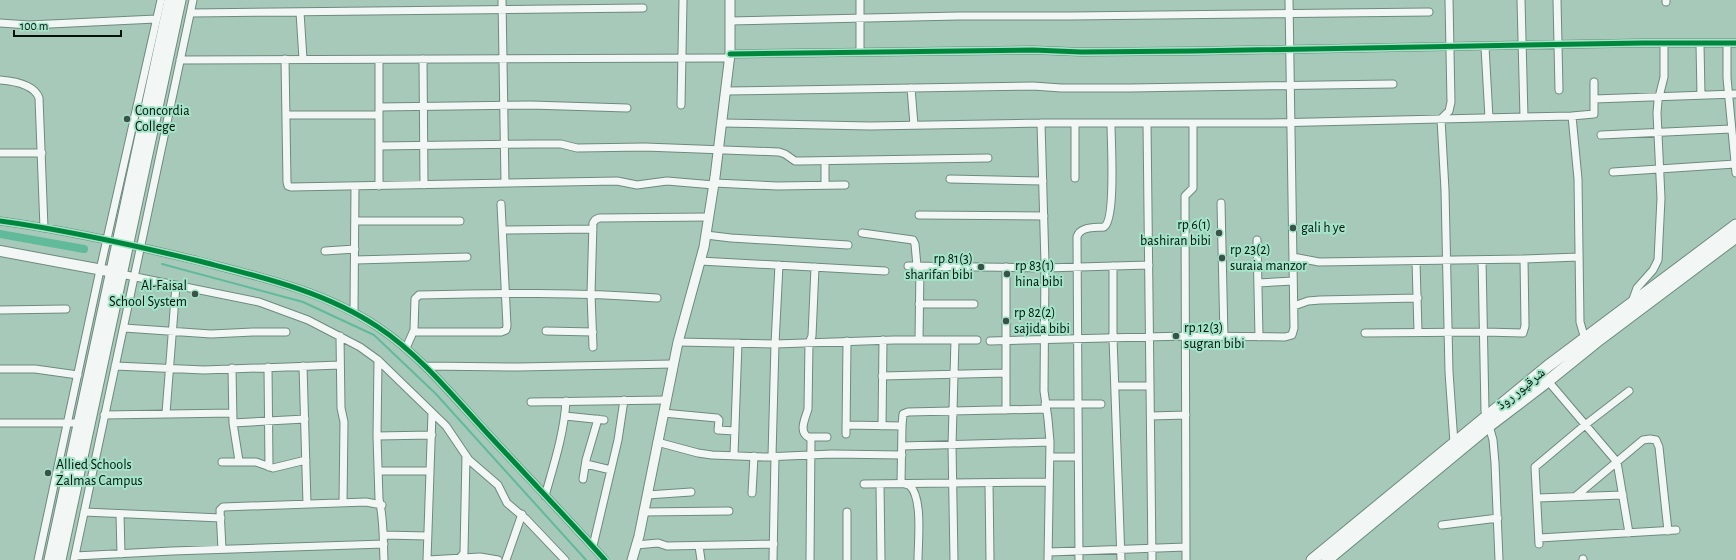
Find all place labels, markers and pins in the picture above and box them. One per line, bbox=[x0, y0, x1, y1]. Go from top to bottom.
place label: Concordia College bbox=[135, 104, 190, 134]
marker: Concordia College bbox=[122, 114, 132, 124]
place label: rp 6(1) bashiran bibi bbox=[1140, 218, 1211, 248]
place label: gali h ye bbox=[1301, 221, 1345, 235]
marker: gali h ye bbox=[1288, 223, 1298, 233]
marker: rp 6(1) bashiran bibi bbox=[1214, 228, 1224, 238]
place label: rp 23(2) suraia manzor bbox=[1230, 243, 1307, 273]
place label: rp 81(3) sharifan bibi bbox=[905, 252, 973, 282]
marker: rp 23(2) suraia manzor bbox=[1217, 253, 1227, 263]
place label: rp 83(1) hina bibi bbox=[1015, 259, 1063, 289]
marker: rp 81(3) sharifan bibi bbox=[976, 262, 986, 272]
marker: rp 83(1) hina bibi bbox=[1002, 269, 1012, 279]
place label: Al-Faisal School System bbox=[109, 279, 187, 309]
marker: Al-Faisal School System bbox=[190, 289, 200, 299]
place label: rp 82(2) sajida bibi bbox=[1014, 306, 1070, 336]
marker: rp 82(2) sajida bibi bbox=[1001, 316, 1011, 326]
place label: rp 12(3) sugran bibi bbox=[1184, 321, 1245, 351]
marker: rp 12(3) sugran bibi bbox=[1171, 331, 1181, 341]
place label: Allied Schools Zalmas Campus bbox=[56, 458, 143, 488]
marker: Allied Schools Zalmas Campus bbox=[43, 468, 53, 478]

